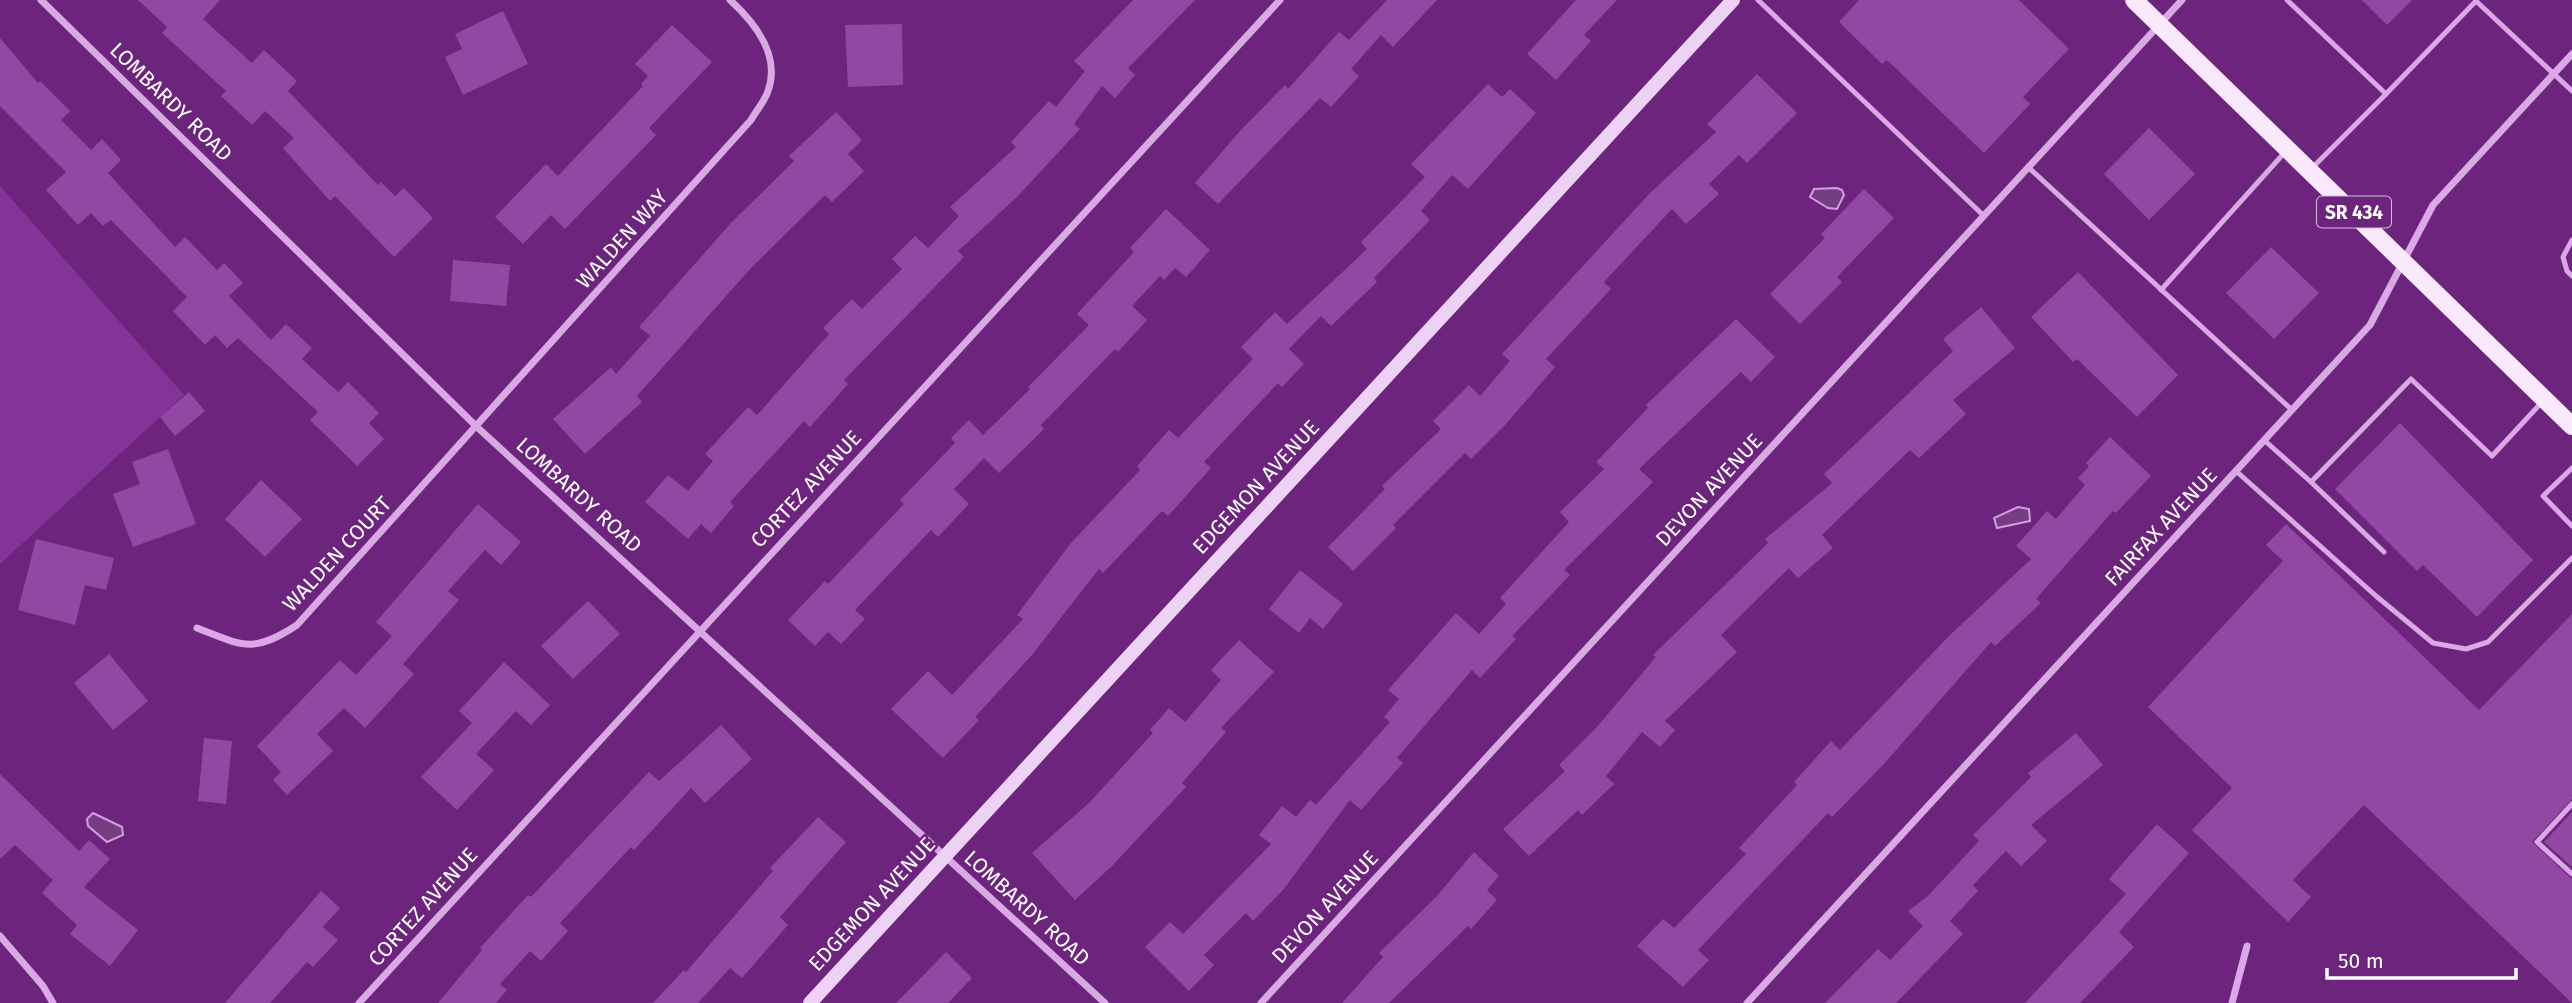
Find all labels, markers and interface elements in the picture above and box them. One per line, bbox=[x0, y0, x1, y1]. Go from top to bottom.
street label: LOMBARDY ROAD bbox=[104, 37, 238, 167]
street label: WALDEN WAY bbox=[571, 184, 674, 294]
road number: SR 434 bbox=[2317, 196, 2391, 228]
street label: EDGEMON AVENUE bbox=[1187, 415, 1325, 559]
street label: CORTEZ AVENUE bbox=[745, 425, 867, 553]
street label: DEVON AVENUE bbox=[1650, 428, 1768, 552]
street label: LOMBARDY ROAD bbox=[511, 432, 647, 558]
street label: FAIRFAX AVENUE bbox=[2099, 462, 2223, 592]
street label: WALDEN COURT bbox=[277, 491, 397, 617]
street label: EDGEMON AVENUE bbox=[803, 832, 941, 976]
street label: CORTEZ AVENUE bbox=[363, 842, 483, 972]
street label: LOMBARDY ROAD bbox=[959, 845, 1095, 971]
street label: DEVON AVENUE bbox=[1266, 845, 1384, 969]
scale bar bbox=[2327, 936, 2516, 980]
text: 50 m bbox=[2338, 948, 2384, 974]

